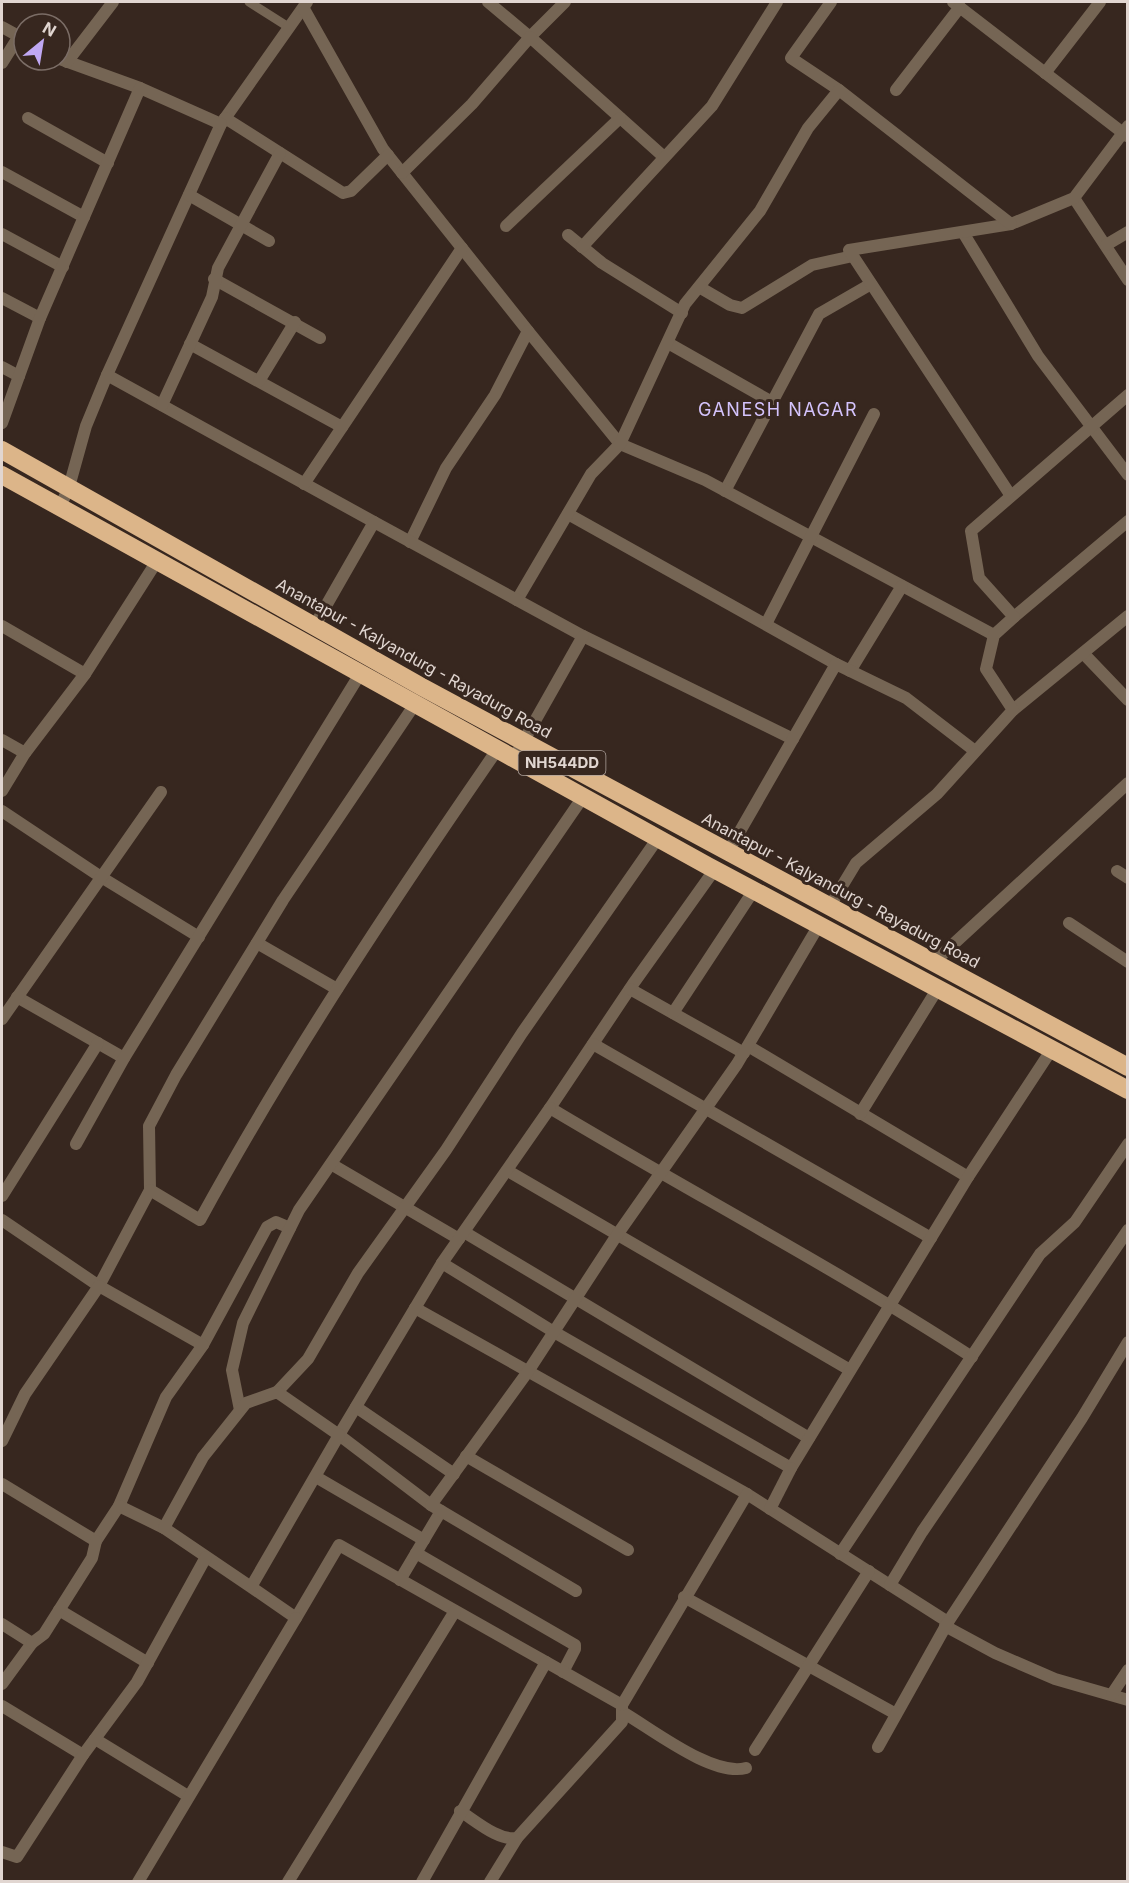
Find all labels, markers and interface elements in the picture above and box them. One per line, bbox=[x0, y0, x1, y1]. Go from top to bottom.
north arrow bbox=[12, 12, 72, 72]
text: N bbox=[39, 17, 60, 41]
district label: GANESH NAGAR bbox=[698, 399, 858, 420]
street label: Anantapur - Kalyandurg - Rayadurg Road bbox=[273, 574, 555, 742]
road number: NH544DD bbox=[518, 751, 606, 775]
street label: Anantapur - Kalyandurg - Rayadurg Road bbox=[699, 808, 983, 972]

